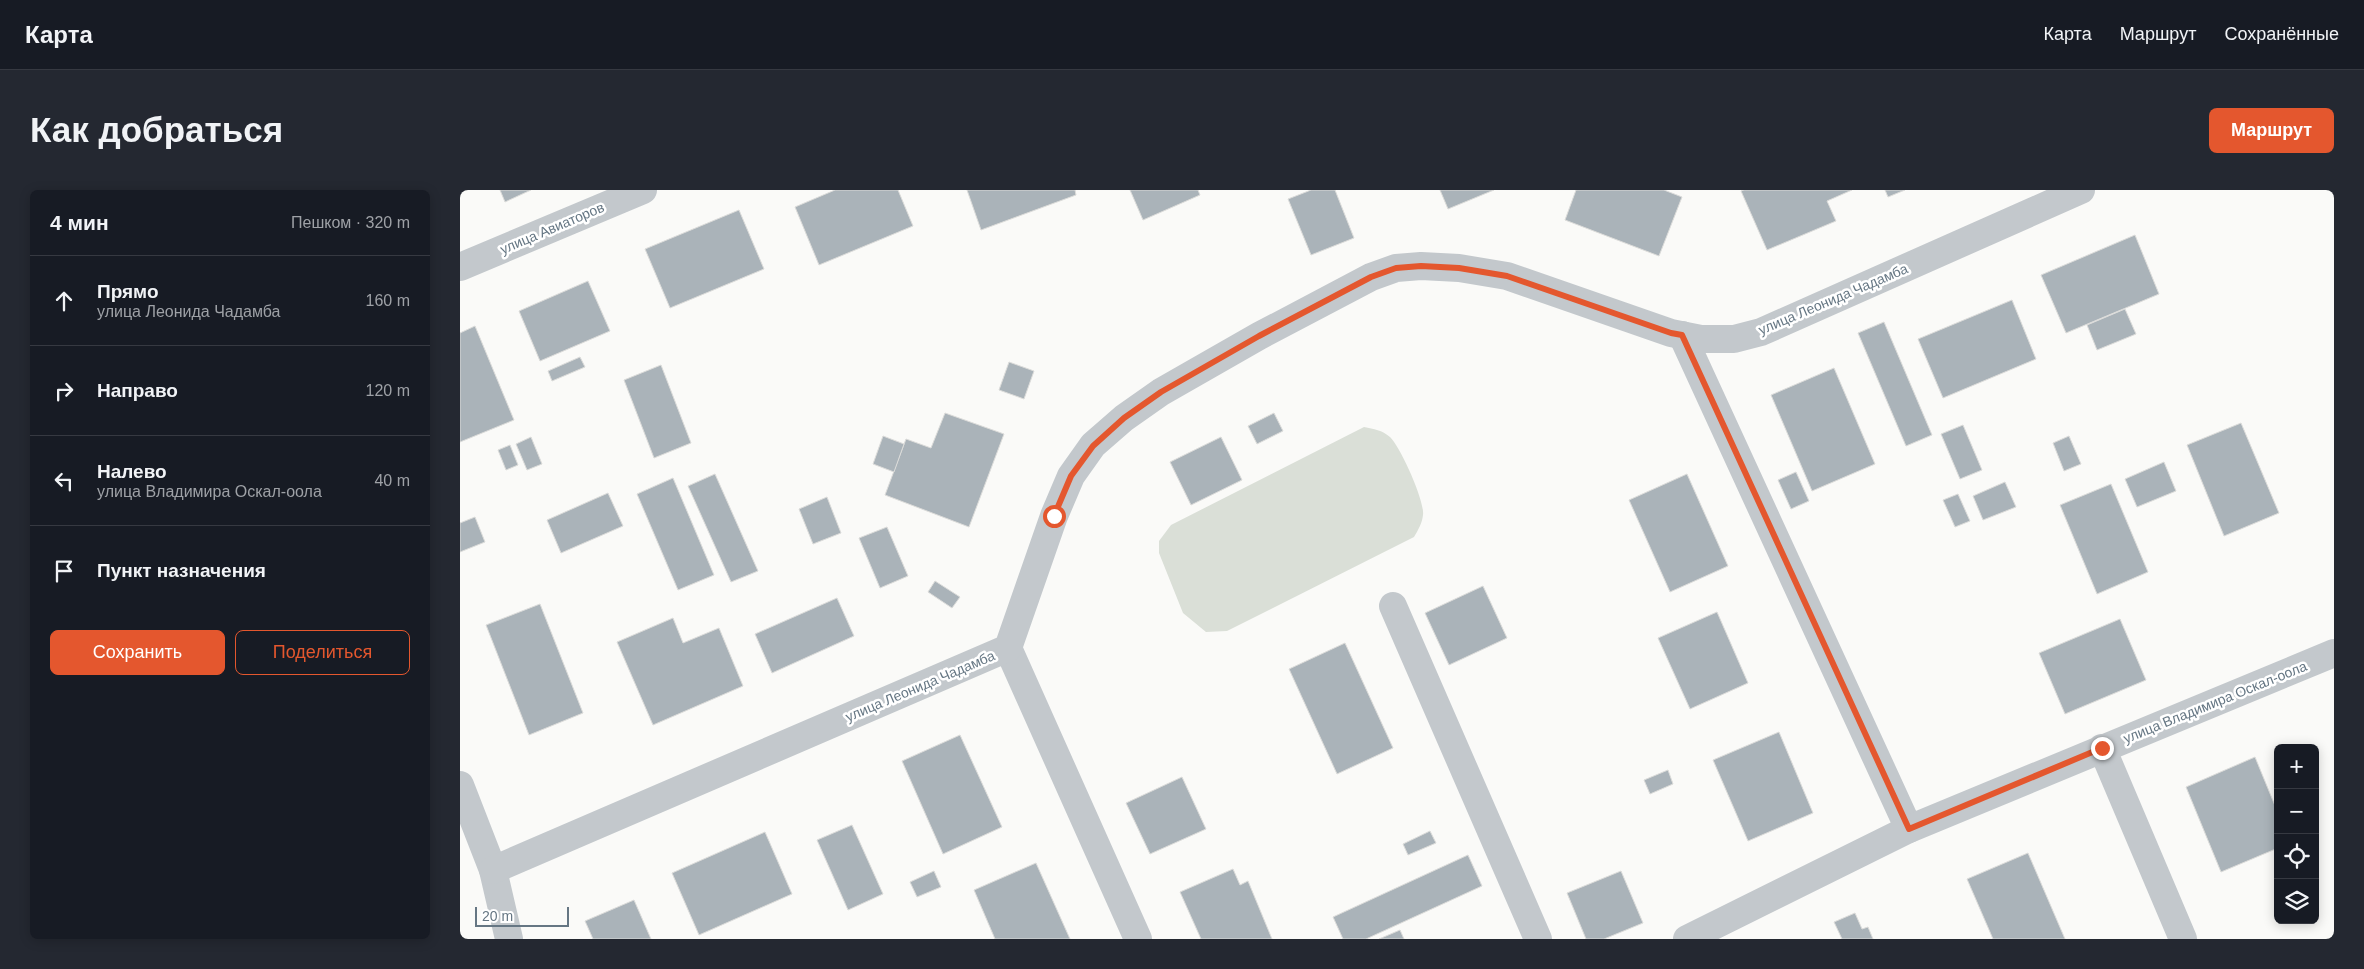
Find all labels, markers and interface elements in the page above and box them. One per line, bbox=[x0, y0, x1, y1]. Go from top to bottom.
text: Карта bbox=[25, 21, 93, 48]
text: Карта bbox=[2044, 24, 2092, 44]
text: Маршрут bbox=[2120, 24, 2196, 44]
text: Сохранённые bbox=[2224, 24, 2339, 44]
button: Маршрут bbox=[2209, 108, 2334, 153]
text: Как добраться bbox=[30, 110, 283, 149]
street label: улица Авиаторов bbox=[498, 199, 606, 257]
text: 4 мин bbox=[50, 211, 109, 234]
text: Пешком · 320 m bbox=[291, 214, 410, 231]
street label: улица Леонида Чадамба bbox=[1756, 260, 1910, 338]
text: Прямо bbox=[97, 281, 159, 302]
icon: ahead bbox=[50, 287, 78, 315]
text: 160 m bbox=[366, 292, 410, 309]
text: улица Леонида Чадамба bbox=[97, 303, 281, 320]
icon: right bbox=[50, 377, 78, 405]
text: Направо bbox=[97, 380, 178, 401]
text: 120 m bbox=[366, 382, 410, 399]
text: Налево bbox=[97, 461, 167, 482]
icon: left bbox=[50, 467, 78, 495]
text: 40 m bbox=[374, 472, 410, 489]
text: улица Владимира Оскал-оола bbox=[97, 483, 322, 500]
route start bbox=[1043, 505, 1066, 528]
icon: arrive bbox=[50, 557, 78, 585]
text: Пункт назначения bbox=[97, 560, 266, 581]
button: Сохранить bbox=[50, 630, 225, 675]
button: Поделиться bbox=[235, 630, 410, 675]
street label: улица Леонида Чадамба bbox=[843, 647, 997, 725]
street label: улица Владимира Оскал-оола bbox=[2121, 658, 2309, 746]
route end bbox=[2091, 737, 2114, 760]
map controls bbox=[2274, 744, 2319, 924]
button: + bbox=[2274, 744, 2319, 789]
button: − bbox=[2274, 789, 2319, 834]
button: locate bbox=[2274, 834, 2319, 879]
button: layers bbox=[2274, 879, 2319, 924]
scale bar bbox=[475, 904, 569, 927]
text: 20 m bbox=[482, 908, 513, 924]

